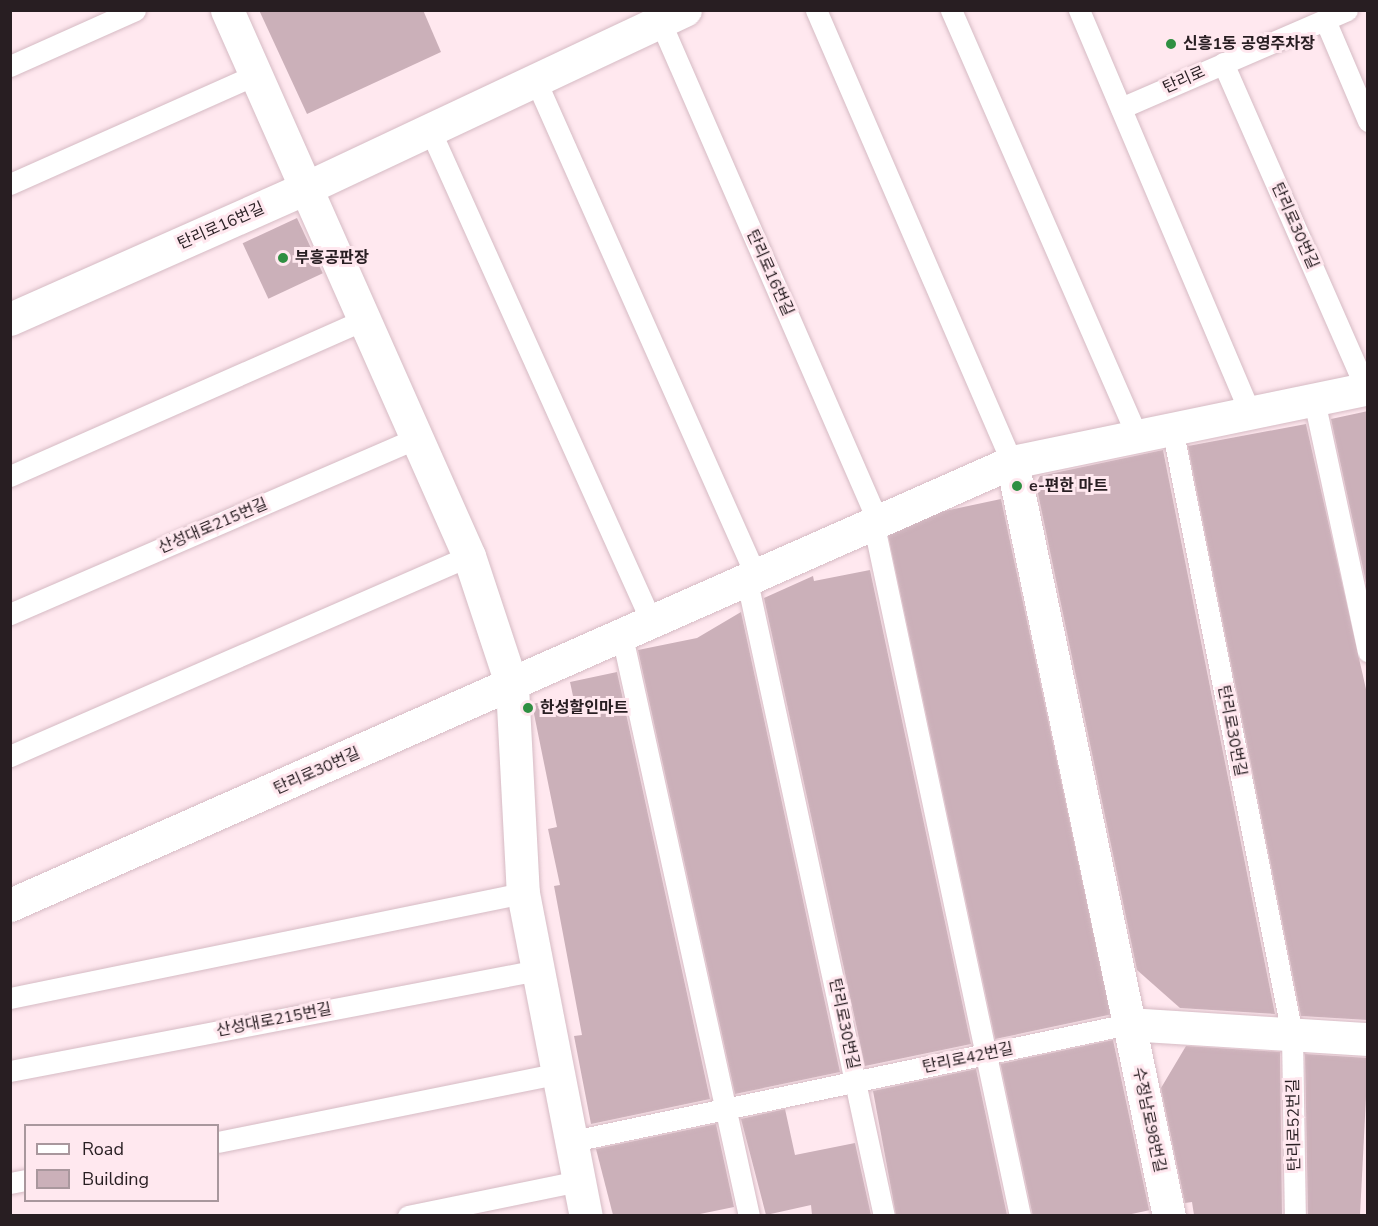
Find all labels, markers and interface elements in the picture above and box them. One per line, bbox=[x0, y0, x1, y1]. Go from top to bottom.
place label: 신흥1동 공영주차장 bbox=[1183, 34, 1315, 54]
marker: 신흥1동 공영주차장 bbox=[1164, 37, 1178, 51]
street label: 탄리로 bbox=[1160, 62, 1208, 98]
street label: 탄리로30번길 bbox=[1267, 180, 1323, 272]
street label: 탄리로16번길 bbox=[175, 198, 267, 254]
street label: 탄리로16번길 bbox=[742, 227, 798, 319]
place label: 부흥공판장 bbox=[295, 248, 369, 268]
marker: 부흥공판장 bbox=[276, 251, 290, 265]
place label: e-편한 마트 bbox=[1029, 476, 1108, 496]
marker: e-편한 마트 bbox=[1010, 479, 1024, 493]
street label: 산성대로215번길 bbox=[155, 494, 271, 558]
street label: 탄리로30번길 bbox=[1214, 684, 1250, 778]
place label: 한성할인마트 bbox=[540, 698, 628, 718]
marker: 한성할인마트 bbox=[521, 701, 535, 715]
street label: 탄리로30번길 bbox=[271, 743, 363, 799]
street label: 탄리로30번길 bbox=[825, 977, 863, 1071]
street label: 산성대로215번길 bbox=[215, 999, 333, 1041]
street label: 탄리로42번길 bbox=[921, 1039, 1015, 1077]
street label: 수정남로98번길 bbox=[1128, 1065, 1170, 1175]
street label: 탄리로52번길 bbox=[1284, 1078, 1304, 1172]
legend bbox=[24, 1124, 219, 1202]
text: Road bbox=[82, 1137, 124, 1161]
text: Building bbox=[82, 1167, 149, 1191]

